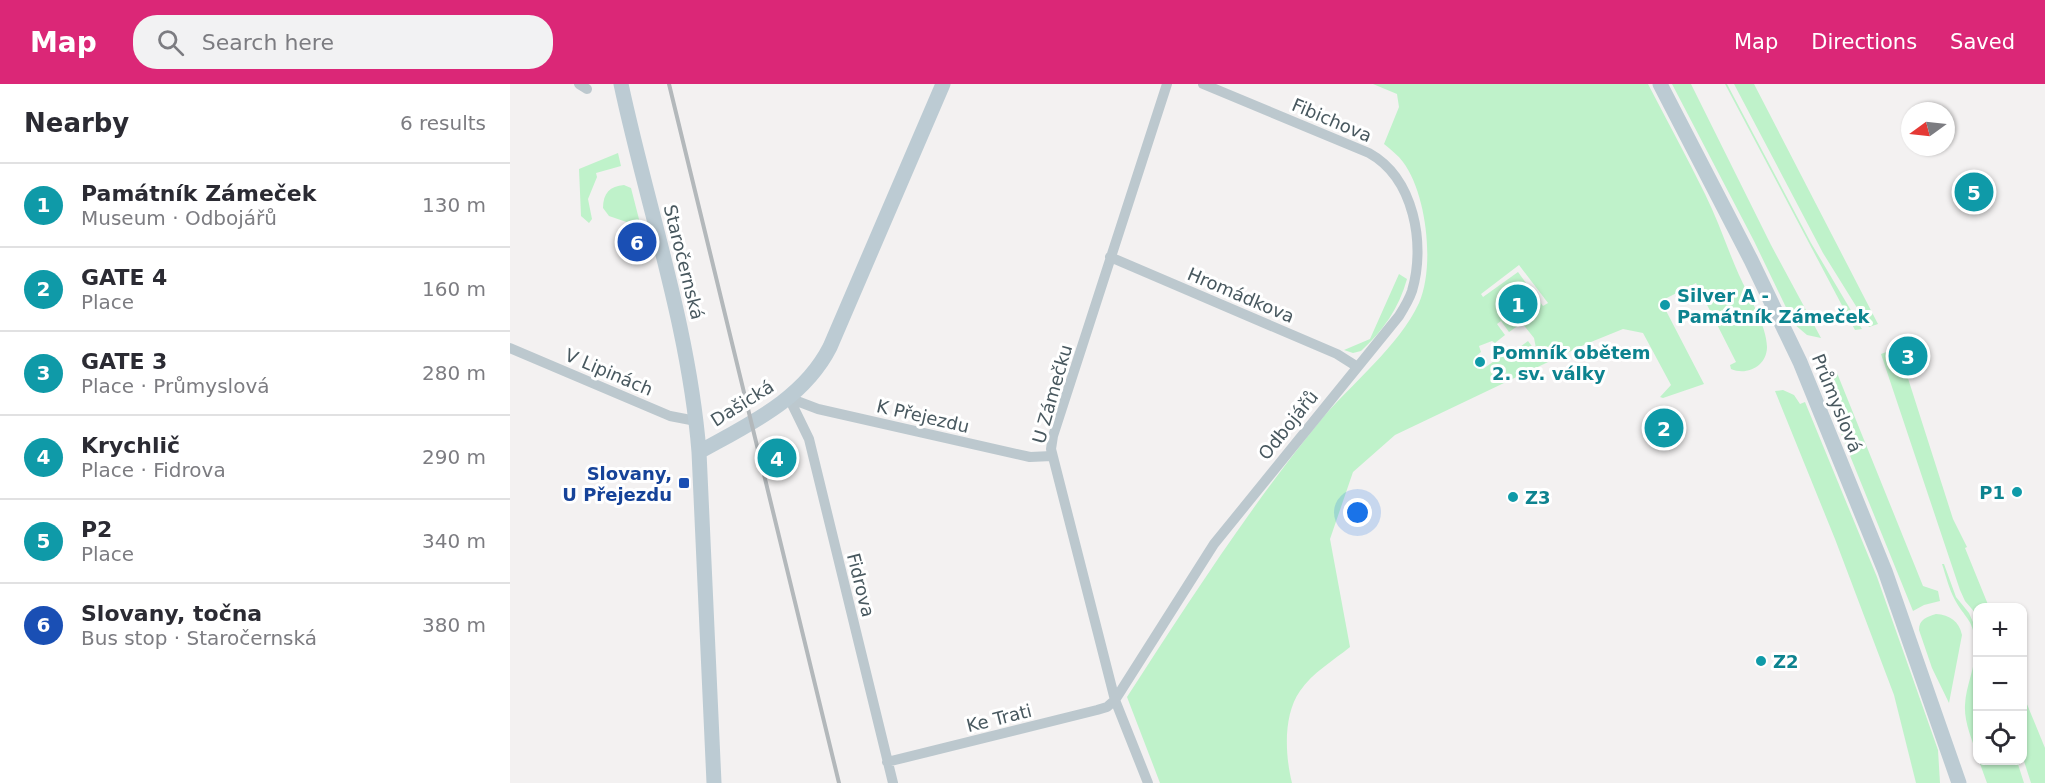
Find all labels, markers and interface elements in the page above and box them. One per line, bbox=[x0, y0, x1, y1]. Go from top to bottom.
search box bbox=[133, 15, 553, 69]
text: Map bbox=[30, 26, 97, 59]
icon: search bbox=[154, 26, 187, 59]
text: Search here bbox=[202, 30, 334, 55]
text: Map bbox=[1734, 30, 1778, 54]
text: Directions bbox=[1811, 30, 1917, 54]
text: Saved bbox=[1950, 30, 2015, 54]
street label: Fibichova bbox=[1289, 94, 1375, 146]
north arrow bbox=[1901, 102, 1955, 156]
text: Nearby bbox=[24, 108, 129, 138]
text: 6 results bbox=[400, 111, 486, 135]
pin: 5 bbox=[1954, 170, 1994, 214]
text: Památník Zámeček bbox=[81, 181, 316, 206]
text: 1 bbox=[37, 193, 50, 217]
text: 130 m bbox=[422, 193, 486, 217]
street label: Staročernská bbox=[660, 202, 708, 322]
text: Museum · Odbojářů bbox=[81, 206, 277, 230]
pin: 6 bbox=[618, 220, 656, 264]
street label: Hromádkova bbox=[1184, 263, 1298, 327]
text: GATE 4 bbox=[81, 265, 167, 290]
text: 2 bbox=[37, 277, 50, 301]
text: 160 m bbox=[422, 277, 486, 301]
pin: 1 bbox=[1498, 282, 1538, 326]
place label: Silver A - Památník Zámeček bbox=[1677, 285, 1871, 327]
text: Place bbox=[81, 290, 134, 314]
marker: Silver A - Památník Zámeček bbox=[1658, 298, 1672, 312]
pin: 3 bbox=[1888, 334, 1928, 378]
street label: U Zámečku bbox=[1028, 342, 1076, 446]
place label: Pomník obětem 2. sv. války bbox=[1492, 342, 1651, 384]
street label: V Lipinách bbox=[562, 344, 656, 400]
text: GATE 3 bbox=[81, 349, 167, 374]
street label: Průmyslová bbox=[1808, 351, 1866, 455]
marker: Pomník obětem 2. sv. války bbox=[1473, 355, 1487, 369]
text: 3 bbox=[37, 361, 50, 385]
text: 280 m bbox=[422, 361, 486, 385]
text: Place · Průmyslová bbox=[81, 374, 269, 398]
street label: Dašická bbox=[707, 375, 777, 431]
street label: Odbojářů bbox=[1254, 386, 1322, 464]
street label: K Přejezdu bbox=[875, 395, 971, 437]
pin: 2 bbox=[1644, 406, 1684, 450]
text: Krychlič bbox=[81, 433, 180, 458]
pin: 4 bbox=[758, 436, 796, 481]
text: 4 bbox=[37, 445, 50, 469]
text: 290 m bbox=[422, 445, 486, 469]
text: Place · Fidrova bbox=[81, 458, 226, 482]
place label: Slovany, U Přejezdu bbox=[562, 463, 672, 505]
marker: Slovany, U Přejezdu bbox=[677, 476, 691, 490]
place label: P1 bbox=[1979, 482, 2005, 503]
marker: P1 bbox=[2010, 485, 2024, 499]
place label: Z3 bbox=[1525, 487, 1551, 508]
marker: Z3 bbox=[1506, 490, 1520, 504]
your location bbox=[1343, 498, 1372, 527]
text: P2 bbox=[81, 517, 112, 542]
text: 5 bbox=[37, 529, 50, 553]
text: 340 m bbox=[422, 529, 486, 553]
text: Place bbox=[81, 542, 134, 566]
street label: Fidrova bbox=[843, 551, 879, 619]
text: Slovany, točna bbox=[81, 601, 262, 626]
map controls bbox=[1973, 603, 2027, 765]
button: + bbox=[1973, 603, 2027, 657]
text: 6 bbox=[37, 613, 50, 637]
text: 380 m bbox=[422, 613, 486, 637]
text: Bus stop · Staročernská bbox=[81, 626, 317, 650]
place label: Z2 bbox=[1773, 651, 1799, 672]
marker: Z2 bbox=[1754, 654, 1768, 668]
button: − bbox=[1973, 657, 2027, 711]
street label: Ke Trati bbox=[964, 700, 1034, 736]
button: locate bbox=[1973, 711, 2027, 765]

